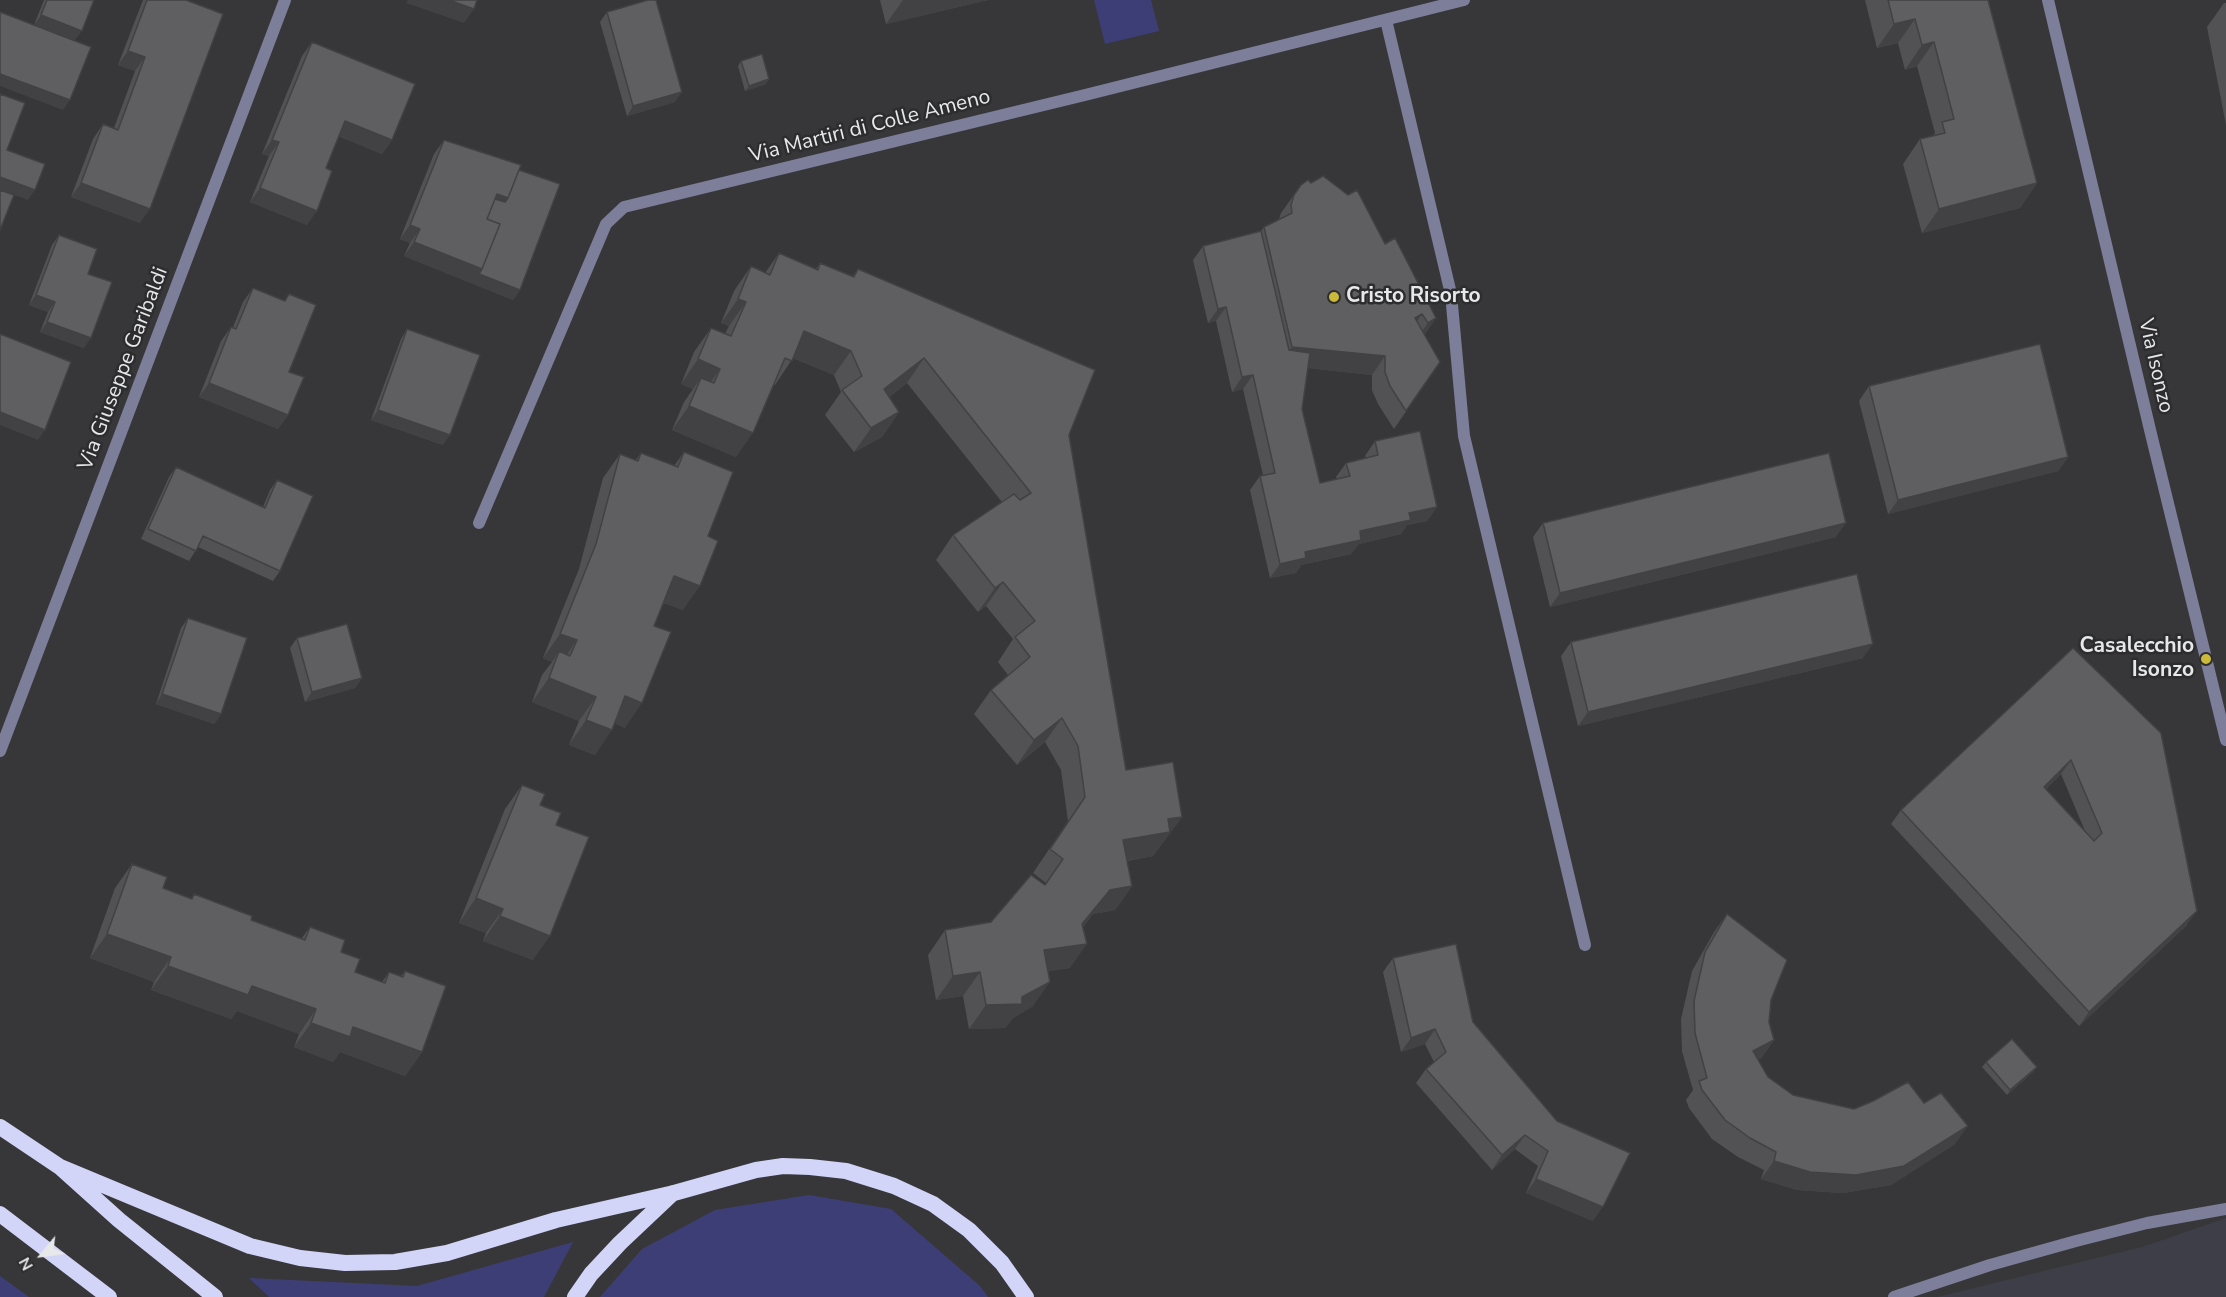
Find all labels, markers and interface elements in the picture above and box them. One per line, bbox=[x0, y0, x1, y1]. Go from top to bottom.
street label: Via Martiri di Colle Ameno bbox=[747, 85, 993, 169]
street label: Via Giuseppe Garibaldi bbox=[74, 264, 174, 474]
place label: Cristo Risorto bbox=[1346, 284, 1481, 310]
marker: Cristo Risorto bbox=[1327, 290, 1341, 304]
street label: Via Isonzo bbox=[2132, 316, 2178, 416]
place label: Casalecchio Isonzo bbox=[2080, 634, 2194, 684]
marker: Casalecchio Isonzo bbox=[2199, 652, 2213, 666]
north arrow bbox=[12, 1225, 72, 1285]
text: N bbox=[14, 1253, 39, 1274]

